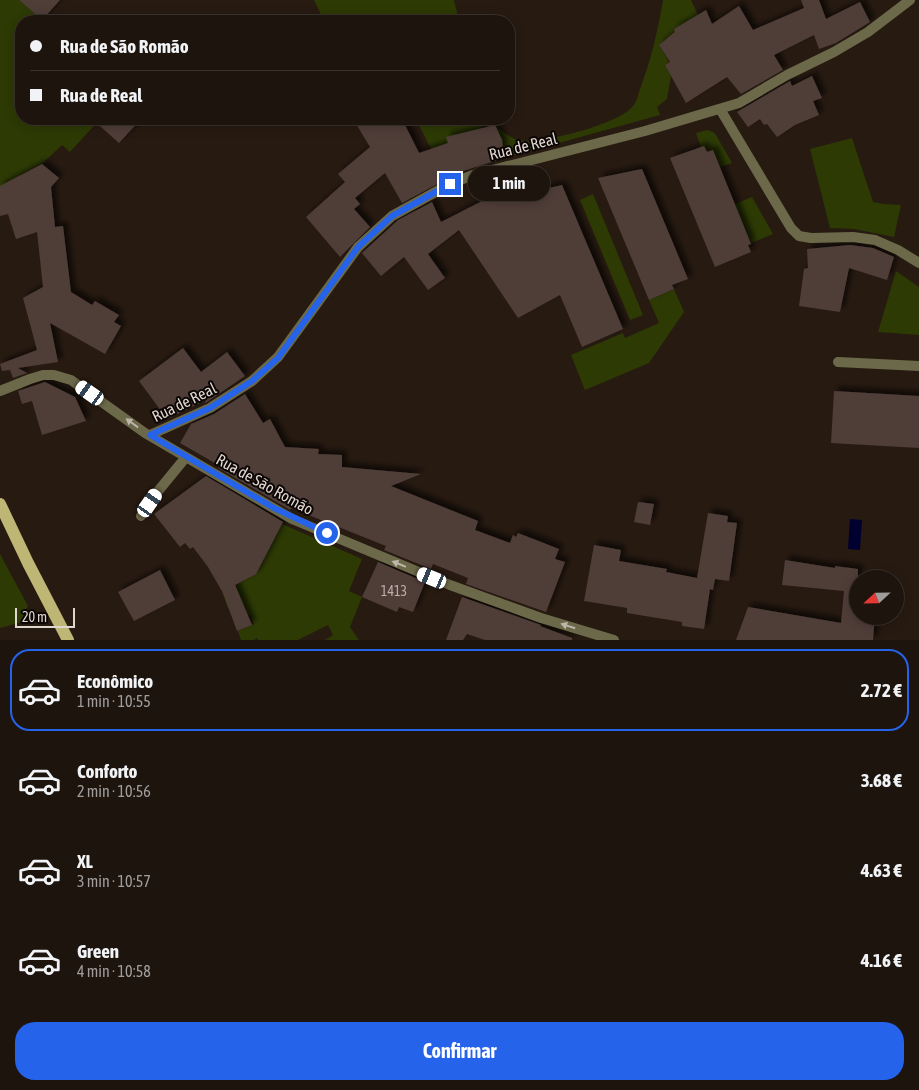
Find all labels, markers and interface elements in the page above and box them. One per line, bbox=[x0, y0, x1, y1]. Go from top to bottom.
text: Rua de São Romão bbox=[60, 35, 189, 57]
text: Rua de Real bbox=[60, 84, 142, 106]
street label: Rua de Real bbox=[487, 129, 560, 163]
callout: 1 min bbox=[468, 166, 550, 202]
route end bbox=[439, 173, 461, 195]
text: 1 min bbox=[493, 174, 525, 192]
car bbox=[73, 378, 106, 408]
street label: Rua de Real bbox=[149, 378, 220, 425]
one-way arrow bbox=[125, 418, 139, 428]
street label: Rua de São Romão bbox=[213, 450, 317, 518]
car bbox=[135, 486, 164, 520]
route start bbox=[316, 522, 338, 544]
one-way arrow bbox=[392, 560, 406, 568]
car bbox=[415, 565, 448, 591]
north arrow bbox=[849, 570, 904, 625]
map controls bbox=[849, 570, 904, 625]
house number: 1413 bbox=[381, 583, 407, 599]
scale bar bbox=[15, 605, 75, 628]
text: 20 m bbox=[22, 609, 47, 625]
one-way arrow bbox=[560, 622, 575, 629]
icon: car bbox=[17, 668, 62, 713]
text: Econômico bbox=[77, 670, 153, 692]
text: 2.72 € bbox=[861, 679, 902, 701]
text: 1 min · 10:55 bbox=[77, 692, 151, 710]
icon: car bbox=[17, 758, 62, 803]
text: Conforto bbox=[77, 760, 138, 782]
text: 3.68 € bbox=[861, 769, 902, 791]
text: 2 min · 10:56 bbox=[77, 782, 151, 800]
icon: car bbox=[17, 848, 62, 893]
text: XL bbox=[77, 850, 93, 872]
text: 4.63 € bbox=[861, 859, 902, 881]
text: 3 min · 10:57 bbox=[77, 872, 151, 890]
icon: car bbox=[17, 938, 62, 983]
text: Green bbox=[77, 940, 119, 962]
text: 4.16 € bbox=[861, 949, 902, 971]
text: 4 min · 10:58 bbox=[77, 962, 151, 980]
button: Confirmar bbox=[15, 1022, 904, 1080]

